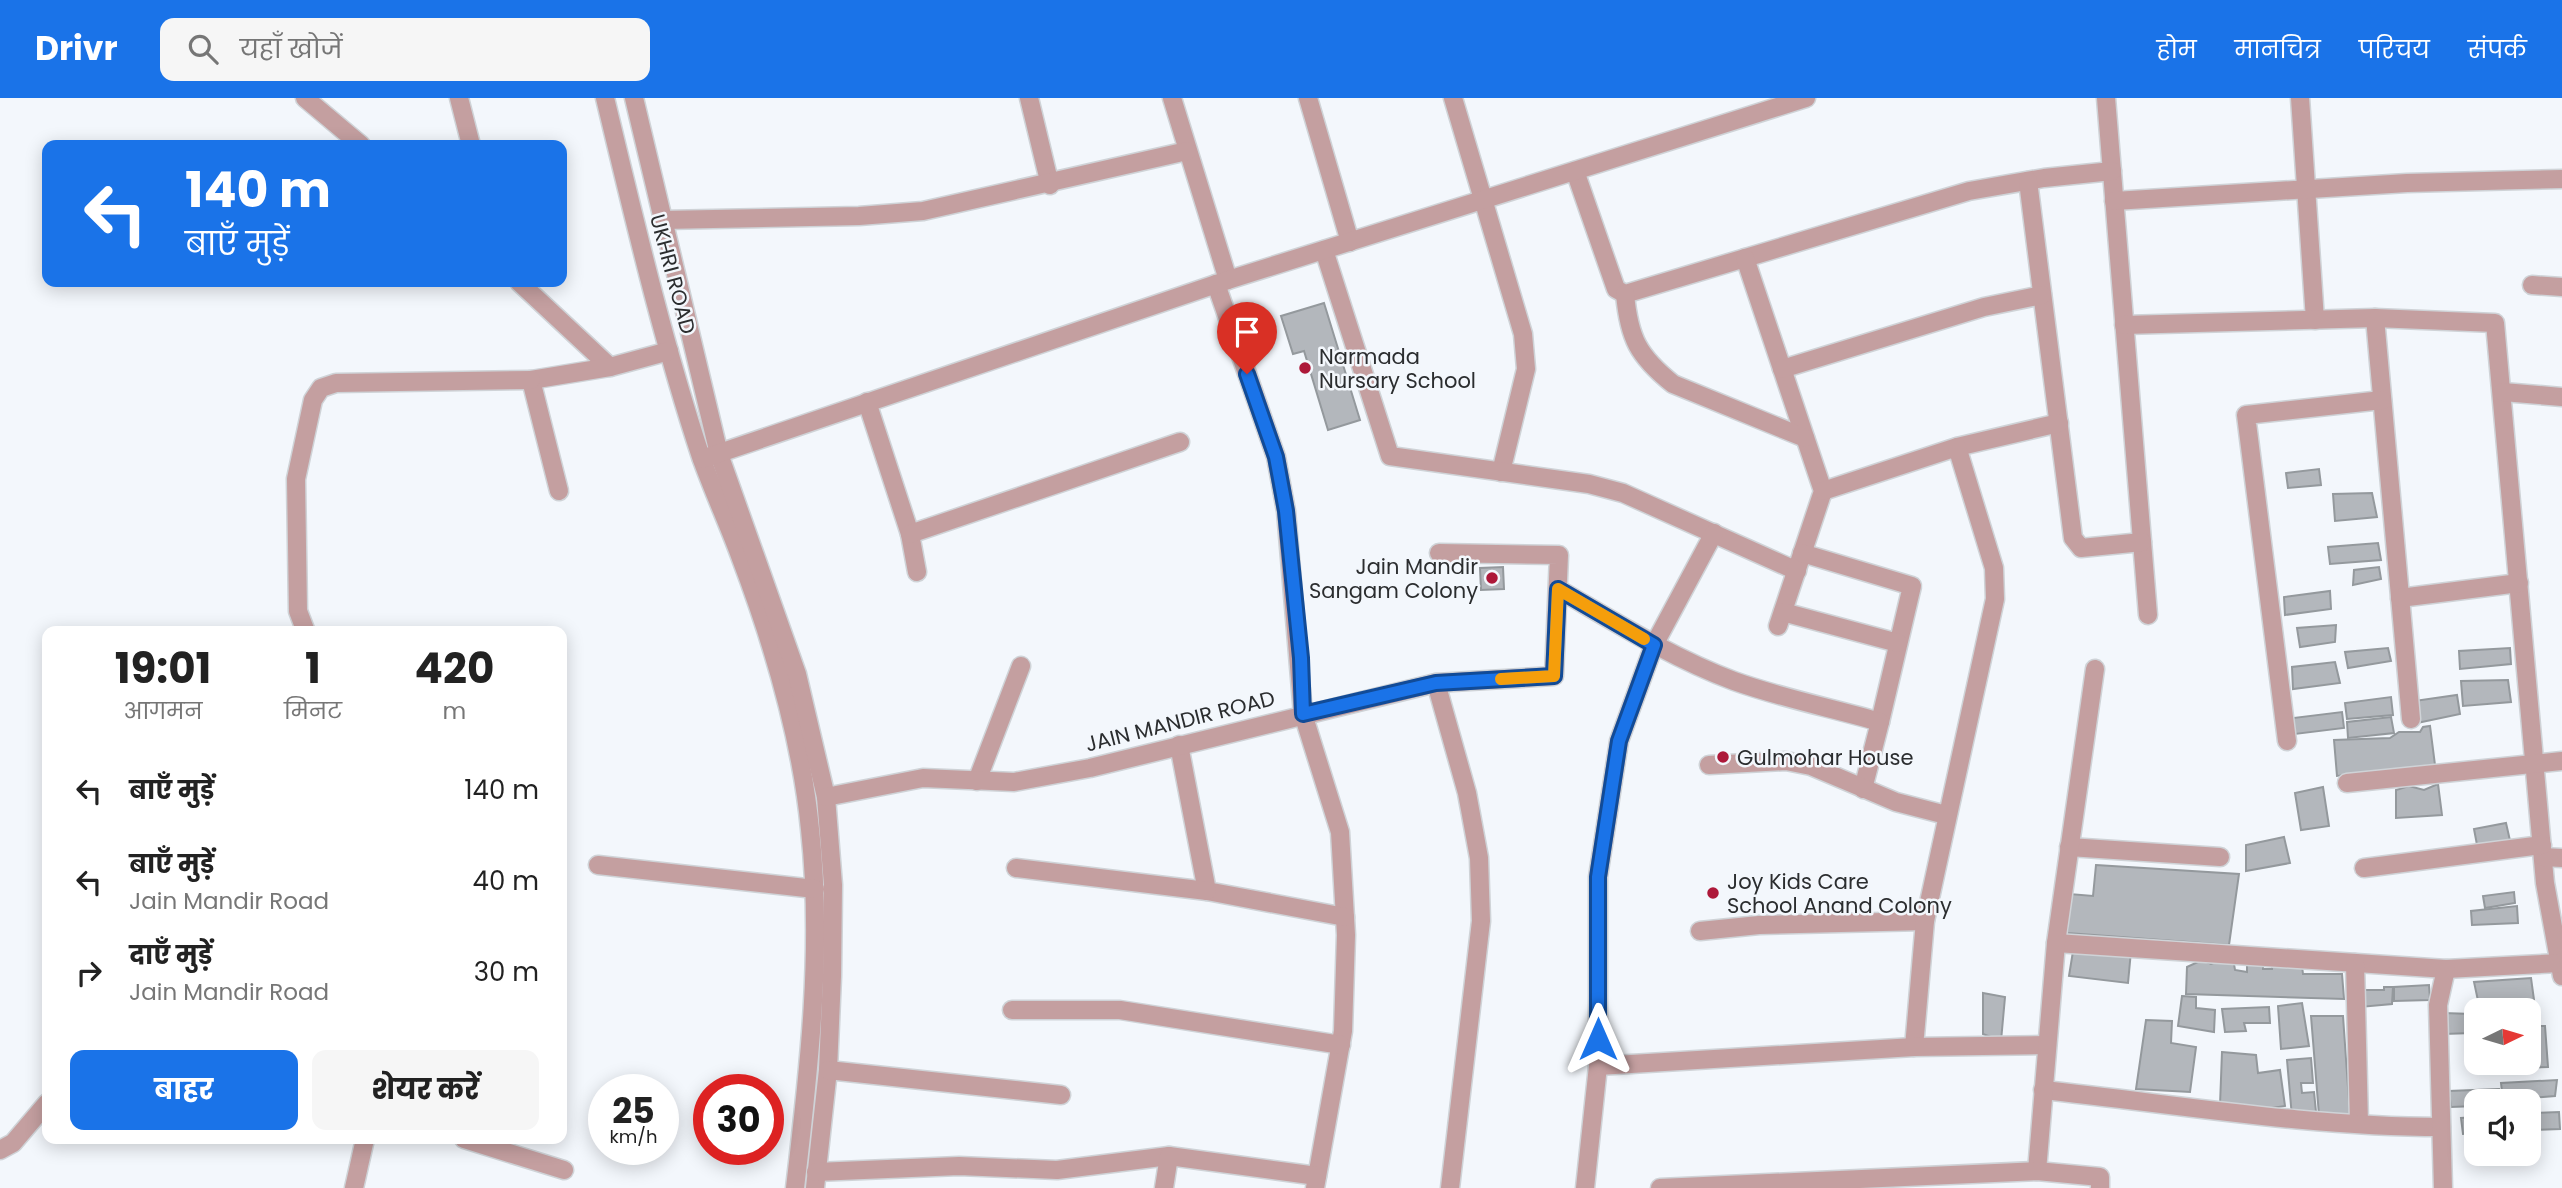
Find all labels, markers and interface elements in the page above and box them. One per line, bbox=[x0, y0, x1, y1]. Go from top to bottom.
search box bbox=[160, 18, 650, 81]
text: Drivr bbox=[35, 25, 118, 72]
icon: search bbox=[184, 30, 222, 68]
text: यहाँ खोजें bbox=[240, 31, 342, 67]
text: होम bbox=[2157, 33, 2197, 66]
text: मानचित्र bbox=[2235, 33, 2321, 66]
text: परिचय bbox=[2359, 33, 2430, 66]
text: संपर्क bbox=[2468, 33, 2527, 66]
text: 140 m bbox=[185, 156, 331, 224]
icon: left bbox=[70, 168, 161, 259]
street label: UKHRI ROAD bbox=[643, 211, 703, 337]
text: बाएँ मुड़ें bbox=[185, 221, 289, 266]
pin bbox=[1217, 302, 1277, 374]
icon: arrive bbox=[1228, 313, 1266, 351]
place label: Narmada Nursary School bbox=[1319, 342, 1476, 395]
marker: Narmada Nursary School bbox=[1297, 360, 1313, 376]
place label: Jain Mandir Sangam Colony bbox=[1309, 552, 1478, 605]
marker: Jain Mandir Sangam Colony bbox=[1484, 570, 1500, 586]
text: 19:01 bbox=[115, 639, 211, 698]
text: 1 bbox=[305, 639, 321, 698]
text: 420 bbox=[415, 639, 494, 698]
street label: JAIN MANDIR ROAD bbox=[1082, 683, 1278, 759]
text: आगमन bbox=[123, 695, 203, 727]
text: मिनट bbox=[284, 695, 342, 727]
text: m bbox=[443, 695, 466, 727]
place label: Gulmohar House bbox=[1737, 743, 1913, 772]
marker: Gulmohar House bbox=[1715, 749, 1731, 765]
icon: left bbox=[70, 772, 108, 810]
text: बाएँ मुड़ें bbox=[129, 772, 214, 808]
text: 140 m bbox=[464, 772, 539, 808]
text: बाएँ मुड़ें bbox=[129, 846, 214, 882]
icon: left bbox=[70, 863, 108, 901]
text: 40 m bbox=[473, 863, 539, 899]
place label: Joy Kids Care School Anand Colony bbox=[1727, 867, 1952, 920]
text: Jain Mandir Road bbox=[129, 885, 329, 917]
marker: Joy Kids Care School Anand Colony bbox=[1705, 885, 1721, 901]
text: दाएँ मुड़ें bbox=[129, 937, 212, 973]
icon: right bbox=[70, 954, 108, 992]
text: 30 m bbox=[474, 954, 539, 990]
text: Jain Mandir Road bbox=[129, 976, 329, 1008]
north arrow bbox=[2464, 998, 2541, 1074]
map controls bbox=[2464, 998, 2541, 1166]
position arrow bbox=[1561, 1002, 1635, 1076]
button: बाहर bbox=[70, 1050, 298, 1130]
button: शेयर करें bbox=[312, 1050, 539, 1130]
speed limit sign: 30 bbox=[693, 1074, 784, 1165]
text: 25 bbox=[612, 1086, 655, 1135]
button: sound bbox=[2464, 1089, 2541, 1166]
text: km/h bbox=[610, 1124, 657, 1149]

